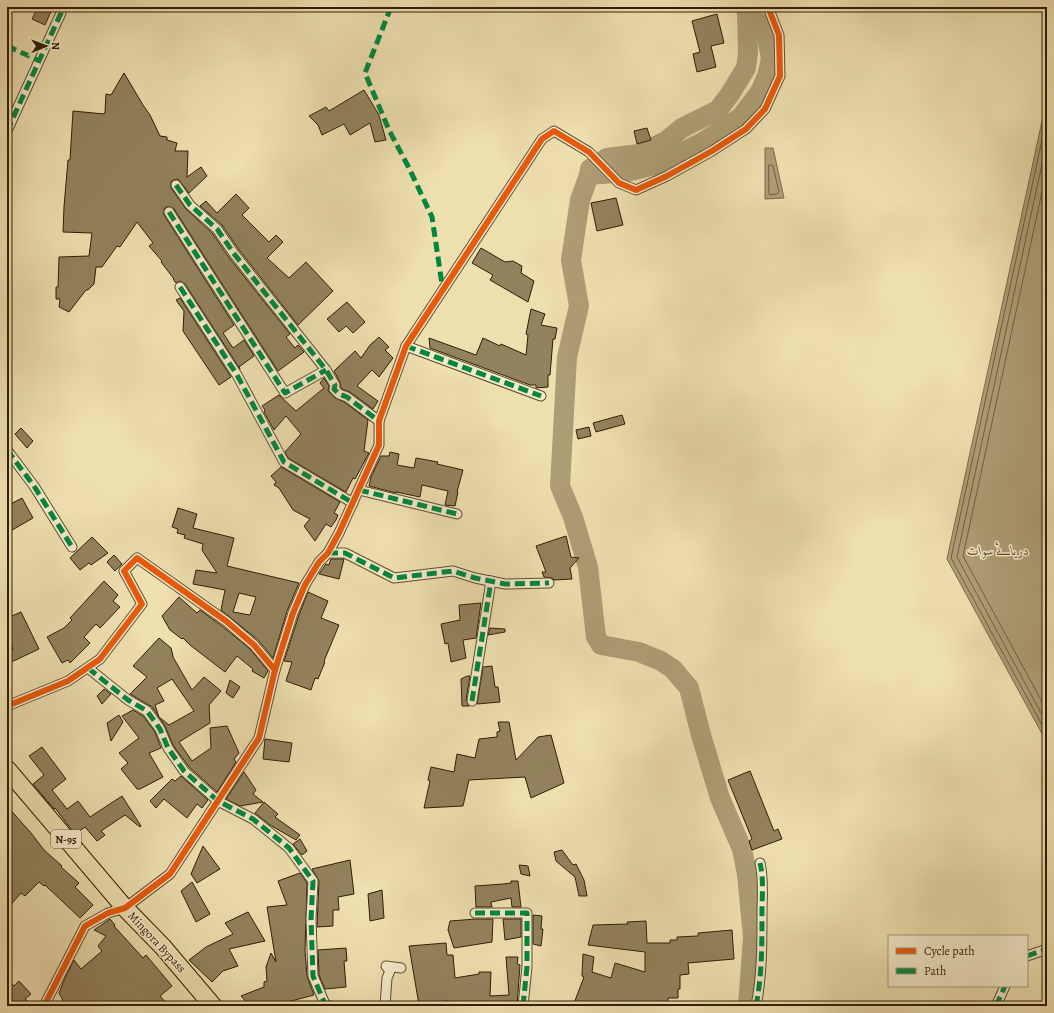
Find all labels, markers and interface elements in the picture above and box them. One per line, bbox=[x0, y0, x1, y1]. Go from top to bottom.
north arrow bbox=[26, 26, 66, 66]
text: N bbox=[48, 42, 63, 50]
water label: دریائے سوات bbox=[967, 542, 1029, 559]
road number: N-95 bbox=[51, 830, 81, 848]
street label: Mingora Bypass bbox=[124, 908, 190, 976]
legend bbox=[888, 935, 1028, 987]
text: Cycle path bbox=[924, 943, 975, 959]
text: Path bbox=[924, 963, 947, 979]

